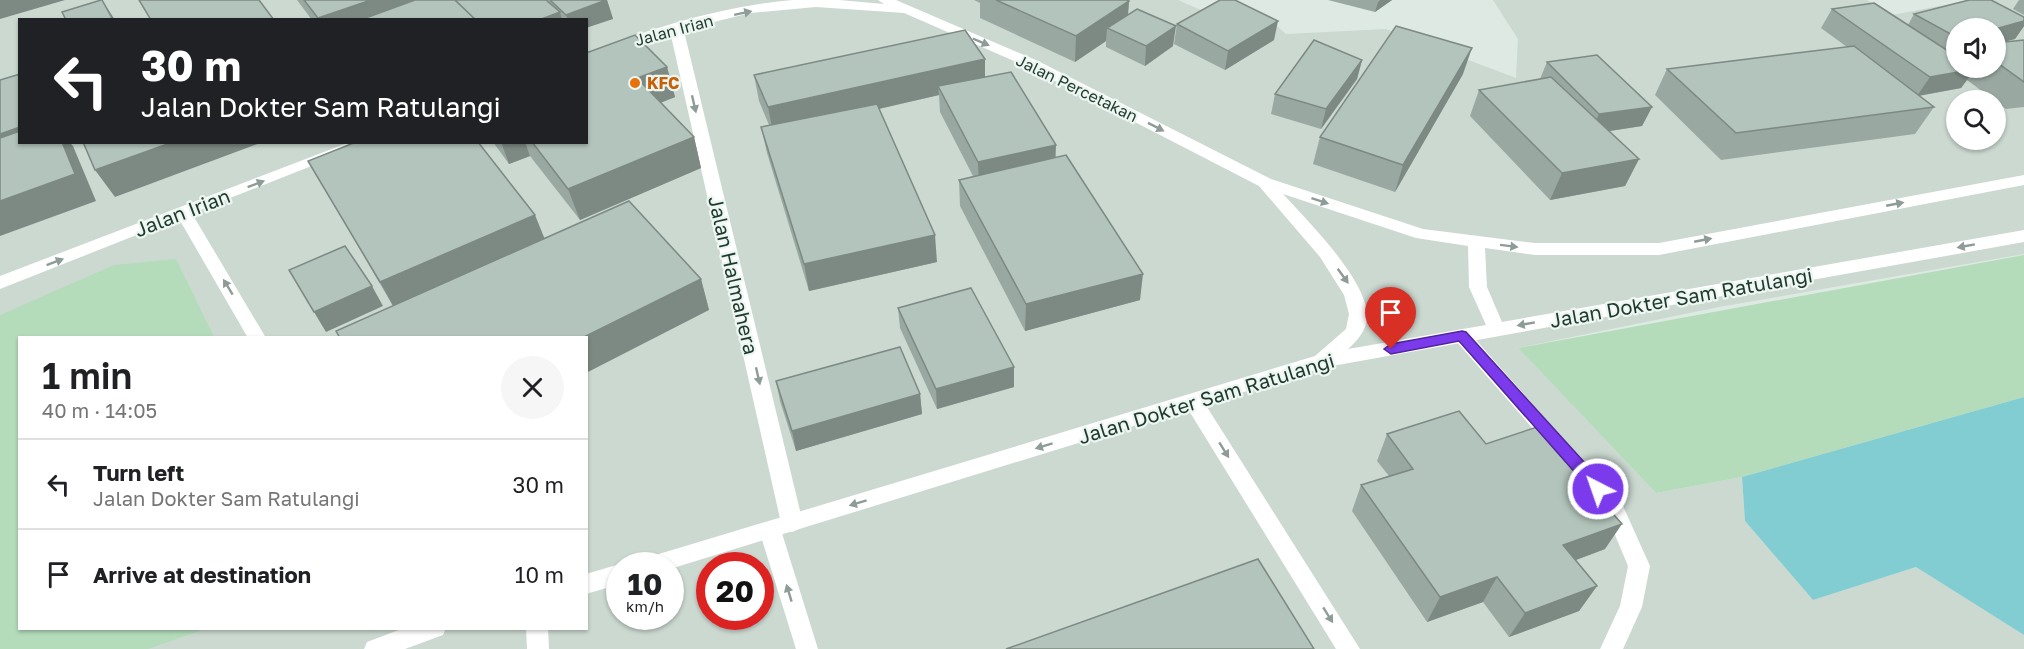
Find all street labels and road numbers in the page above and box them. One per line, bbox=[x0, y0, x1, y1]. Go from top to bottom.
street label: Jalan Irian bbox=[633, 10, 715, 50]
street label: Jalan Percetakan bbox=[1013, 50, 1141, 126]
street label: Jalan Irian bbox=[131, 183, 233, 241]
street label: Jalan Halmahera bbox=[704, 193, 764, 357]
street label: Jalan Dokter Sam Ratulangi bbox=[1548, 262, 1814, 332]
street label: Jalan Dokter Sam Ratulangi bbox=[1075, 348, 1337, 448]

